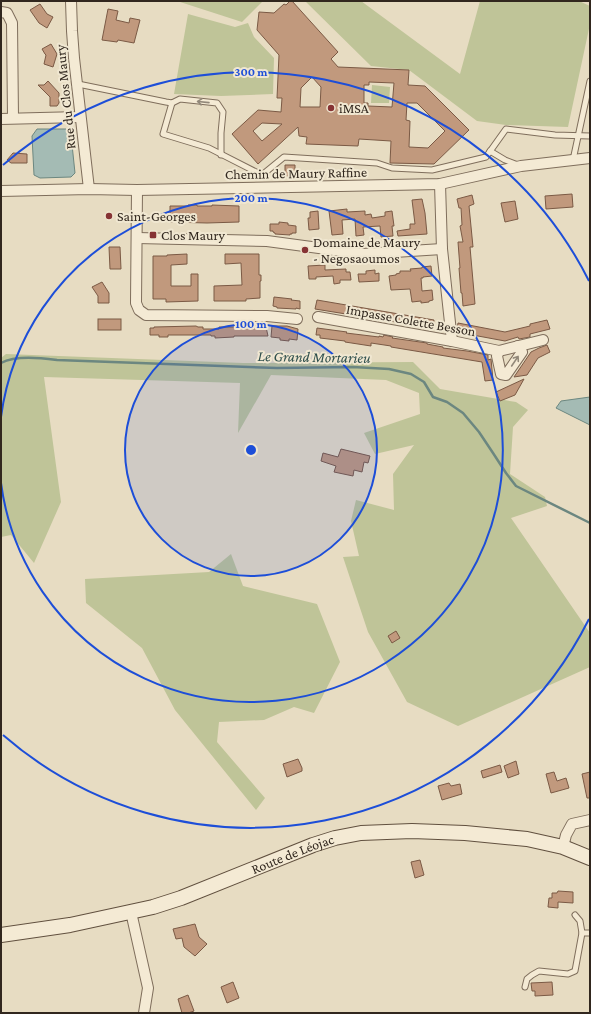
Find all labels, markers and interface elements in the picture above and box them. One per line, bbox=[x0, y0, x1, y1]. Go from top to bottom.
street label: Rue du Clos Maury bbox=[51, 43, 78, 150]
text: 300 m bbox=[235, 65, 268, 79]
one-way arrow bbox=[197, 98, 210, 105]
place label: iMSA bbox=[339, 100, 369, 116]
marker: iMSA bbox=[326, 103, 336, 113]
street label: Chemin de Maury Raffine bbox=[225, 164, 367, 182]
text: 200 m bbox=[234, 191, 268, 205]
place label: Saint-Georges bbox=[117, 208, 196, 224]
marker: Saint-Georges bbox=[104, 211, 114, 221]
place label: Clos Maury bbox=[161, 227, 226, 243]
marker: Clos Maury bbox=[148, 230, 158, 240]
place label: Domaine de Maury - Negosaoumos bbox=[313, 234, 421, 266]
marker: Domaine de Maury - Negosaoumos bbox=[300, 245, 310, 255]
street label: Impasse Colette Besson bbox=[345, 301, 477, 339]
text: 100 m bbox=[235, 317, 268, 331]
water label: Le Grand Mortarieu bbox=[257, 348, 371, 366]
one-way arrow bbox=[512, 355, 520, 367]
centre of rings bbox=[244, 443, 258, 457]
street label: Route de Léojac bbox=[249, 831, 336, 877]

